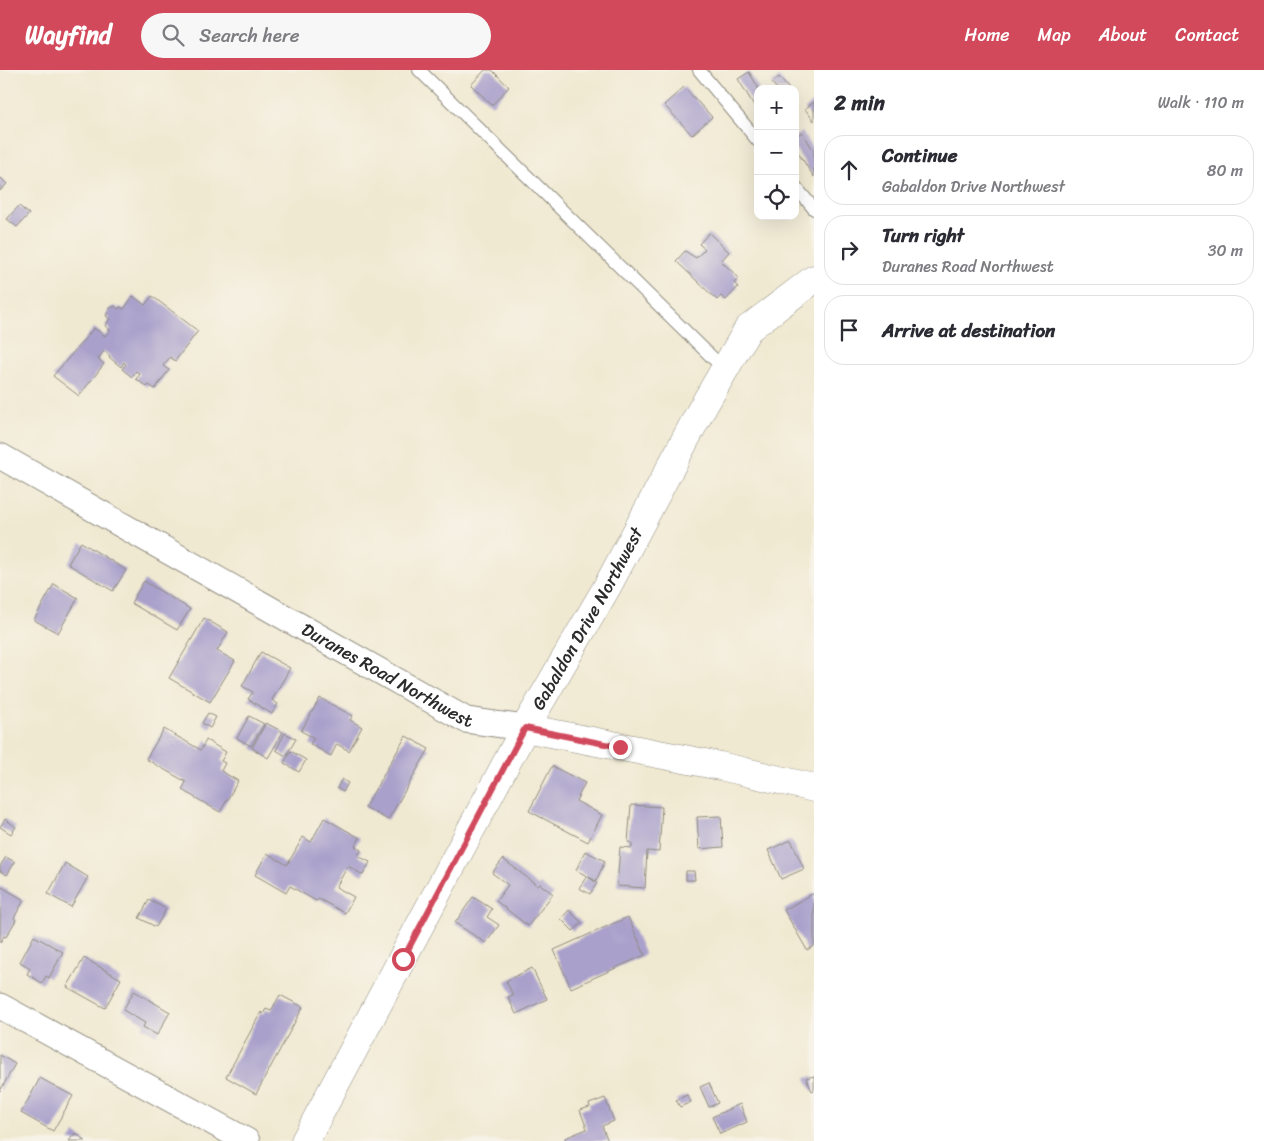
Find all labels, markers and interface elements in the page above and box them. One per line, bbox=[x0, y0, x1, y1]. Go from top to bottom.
search box bbox=[141, 13, 491, 58]
text: Wayfind bbox=[25, 14, 111, 56]
text: Search here bbox=[199, 19, 299, 52]
text: Home bbox=[965, 19, 1010, 51]
text: Map bbox=[1038, 19, 1071, 51]
text: About bbox=[1099, 19, 1147, 51]
text: Contact bbox=[1175, 19, 1239, 51]
icon: search bbox=[159, 21, 187, 49]
text: 2 min bbox=[834, 84, 885, 122]
map controls bbox=[754, 85, 799, 220]
button: + bbox=[754, 85, 799, 130]
text: Walk · 110 m bbox=[1158, 88, 1244, 117]
button: − bbox=[754, 130, 799, 175]
text: Continue bbox=[882, 139, 958, 172]
icon: ahead bbox=[835, 156, 863, 184]
text: 80 m bbox=[1207, 156, 1243, 185]
text: Gabaldon Drive Northwest bbox=[882, 172, 1065, 201]
button: locate bbox=[754, 175, 799, 220]
text: Turn right bbox=[882, 219, 964, 252]
icon: right bbox=[835, 236, 863, 264]
text: 30 m bbox=[1208, 236, 1243, 265]
text: Duranes Road Northwest bbox=[882, 252, 1054, 281]
text: Arrive at destination bbox=[882, 314, 1055, 347]
icon: arrive bbox=[835, 316, 863, 344]
street label: Gabaldon Drive Northwest bbox=[523, 521, 652, 716]
street label: Duranes Road Northwest bbox=[295, 614, 474, 737]
route end bbox=[609, 736, 632, 759]
route start bbox=[392, 948, 415, 971]

